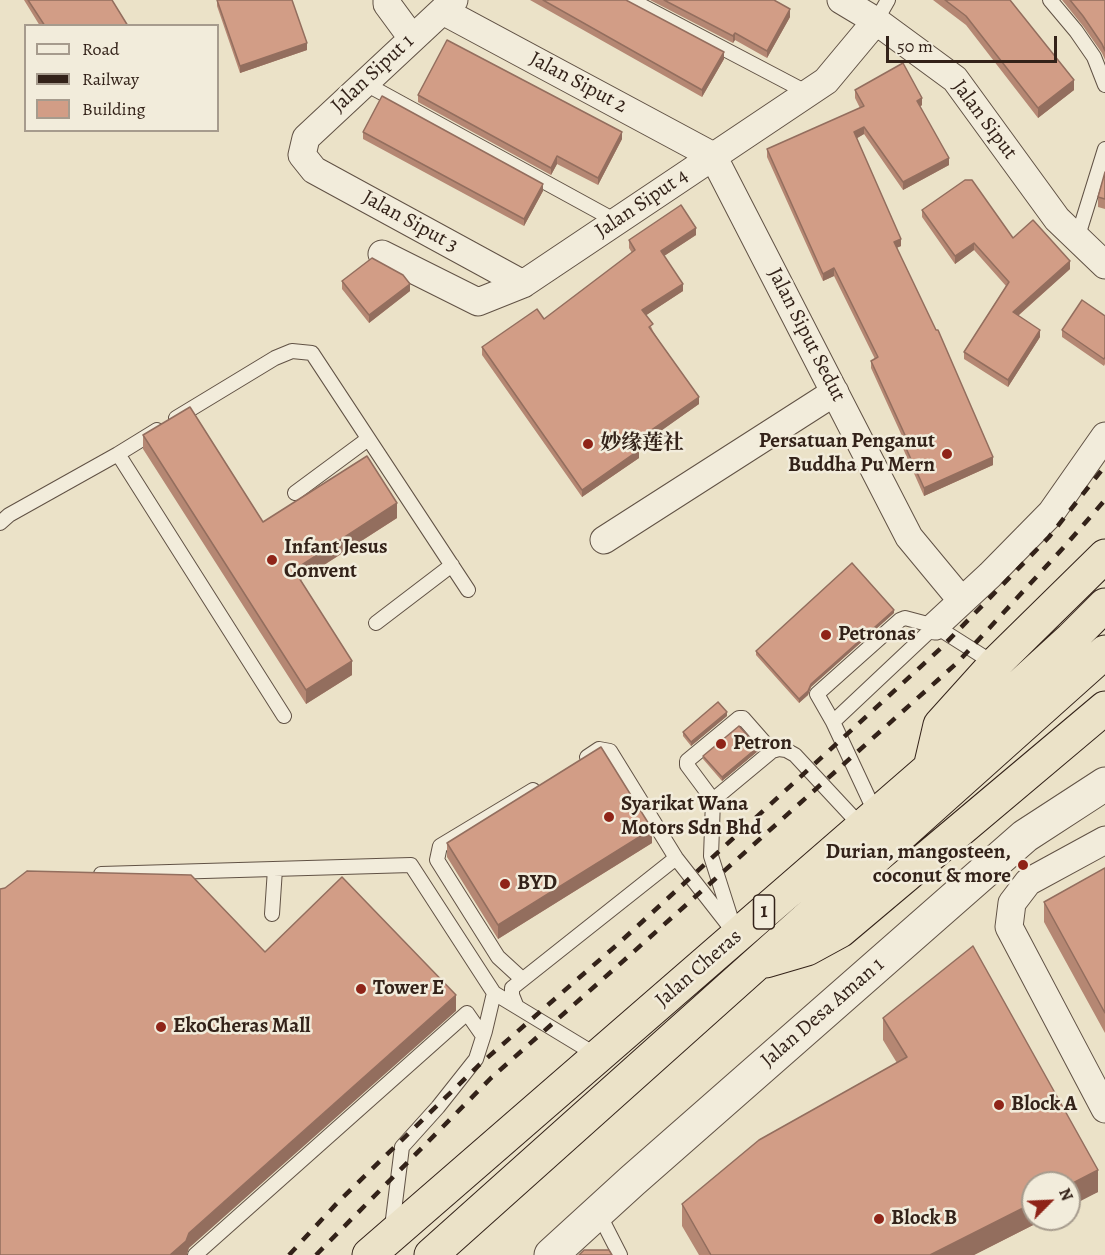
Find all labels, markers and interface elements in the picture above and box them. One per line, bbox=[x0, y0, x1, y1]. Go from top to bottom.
legend bbox=[24, 24, 219, 132]
scale bar bbox=[889, 24, 1060, 62]
street label: Jalan Siput 1 bbox=[326, 29, 420, 119]
text: 50 m bbox=[897, 34, 933, 58]
text: Road bbox=[82, 37, 119, 61]
street label: Jalan Siput 2 bbox=[525, 47, 631, 119]
text: Railway bbox=[82, 67, 139, 91]
street label: Jalan Siput bbox=[946, 75, 1022, 165]
text: Building bbox=[82, 97, 146, 121]
street label: Jalan Siput 4 bbox=[591, 164, 693, 244]
street label: Jalan Siput 3 bbox=[358, 185, 462, 259]
street label: Jalan Siput Sedut bbox=[761, 264, 851, 406]
place label: Persatuan Penganut Buddha Pu Mern bbox=[759, 429, 935, 479]
place label: 妙缘莲社 bbox=[600, 431, 684, 457]
marker: 妙缘莲社 bbox=[581, 437, 595, 451]
marker: Persatuan Penganut Buddha Pu Mern bbox=[940, 447, 954, 461]
place label: Infant Jesus Convent bbox=[284, 535, 388, 585]
marker: Infant Jesus Convent bbox=[265, 553, 279, 567]
place label: Petronas bbox=[838, 622, 916, 648]
marker: Petronas bbox=[819, 628, 833, 642]
place label: Petron bbox=[733, 731, 792, 757]
marker: Petron bbox=[714, 737, 728, 751]
place label: Syarikat Wana Motors Sdn Bhd bbox=[621, 792, 761, 842]
marker: Syarikat Wana Motors Sdn Bhd bbox=[602, 810, 616, 824]
place label: Durian, mangosteen, coconut & more bbox=[826, 840, 1011, 890]
marker: Durian, mangosteen, coconut & more bbox=[1016, 858, 1030, 872]
place label: BYD bbox=[517, 871, 557, 897]
marker: BYD bbox=[498, 877, 512, 891]
road number: 1 bbox=[754, 895, 774, 929]
street label: Jalan Cheras bbox=[651, 925, 747, 1013]
street label: Jalan Desa Aman 1 bbox=[756, 953, 890, 1073]
place label: Tower E bbox=[373, 976, 444, 1002]
marker: Tower E bbox=[354, 982, 368, 996]
place label: EkoCheras Mall bbox=[173, 1014, 311, 1040]
marker: EkoCheras Mall bbox=[154, 1020, 168, 1034]
place label: Block A bbox=[1011, 1092, 1077, 1118]
marker: Block A bbox=[992, 1098, 1006, 1112]
north arrow bbox=[1021, 1171, 1081, 1231]
text: N bbox=[1053, 1185, 1078, 1204]
place label: Block B bbox=[891, 1206, 957, 1232]
marker: Block B bbox=[872, 1212, 886, 1226]

